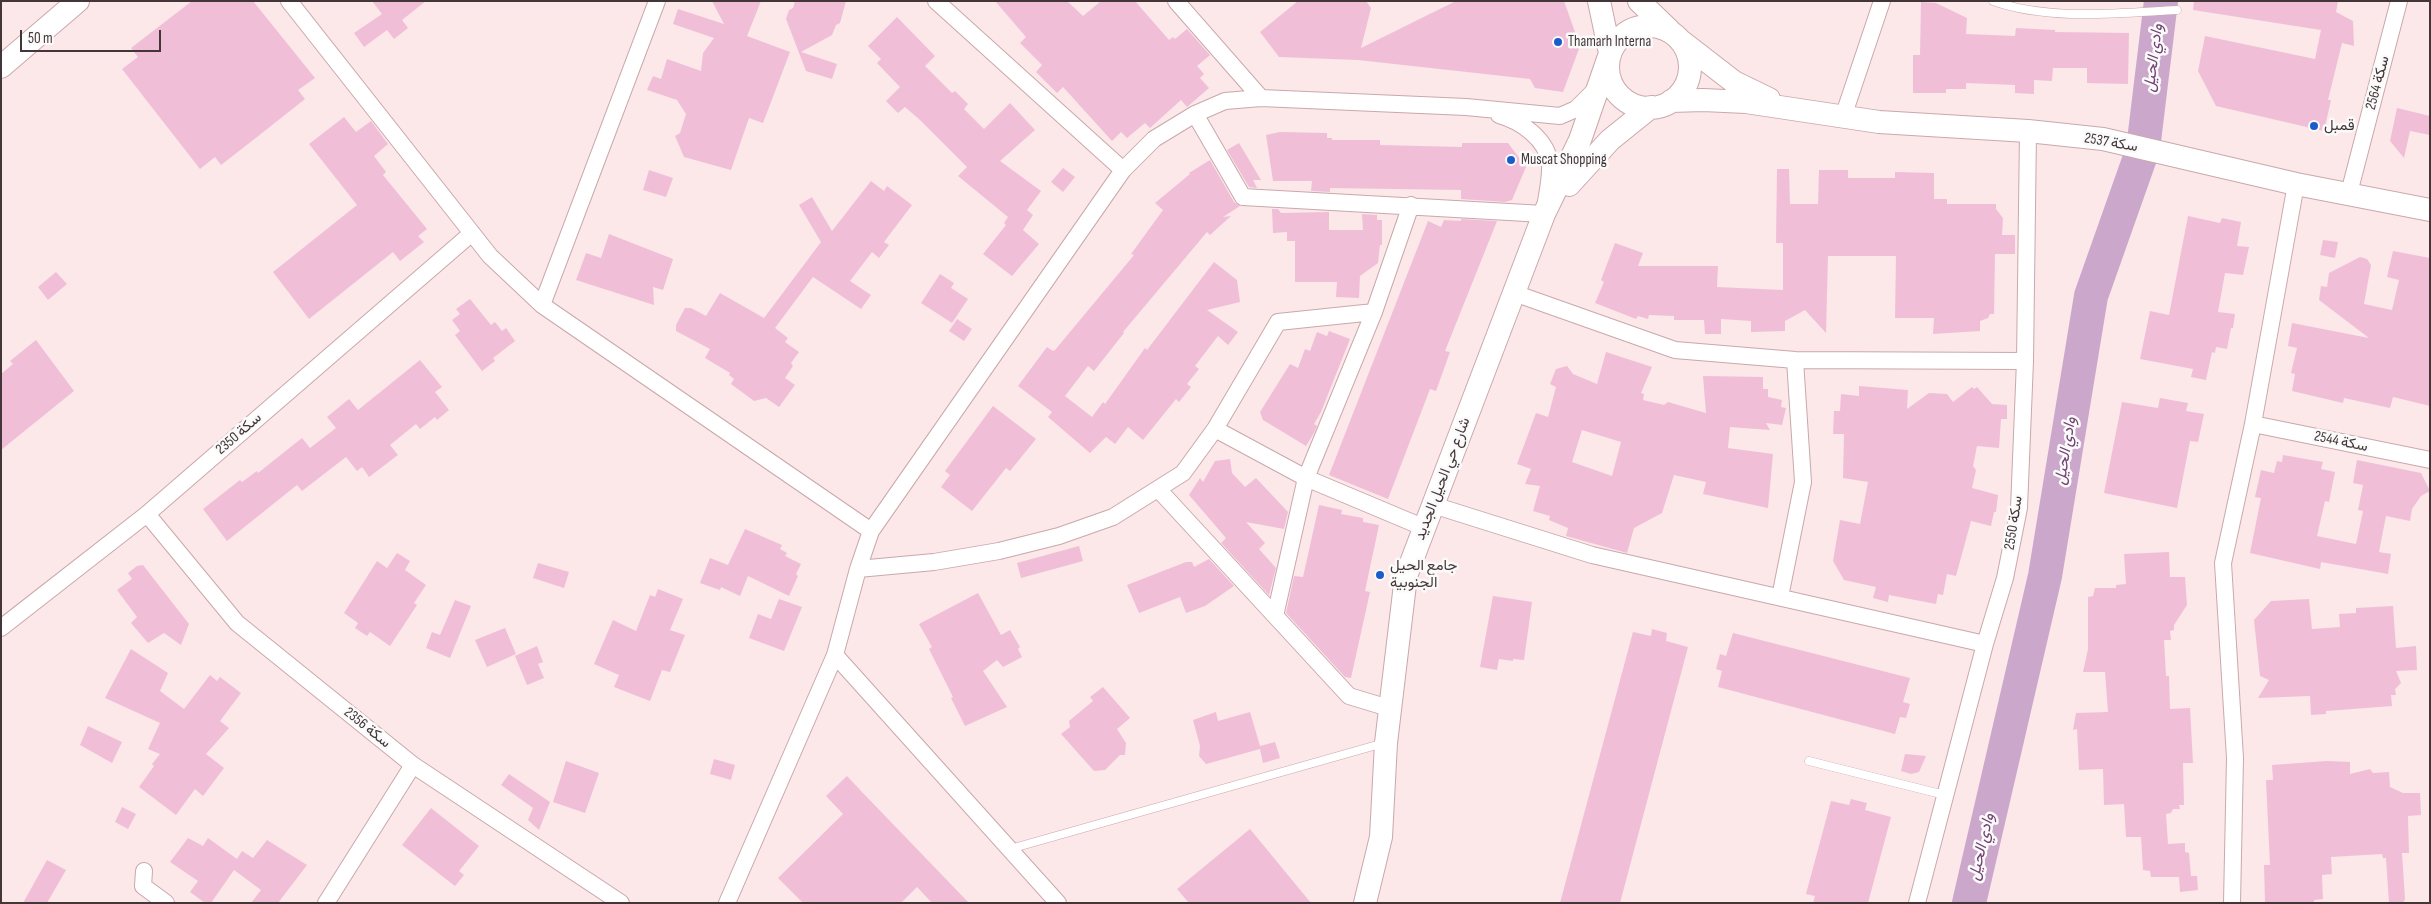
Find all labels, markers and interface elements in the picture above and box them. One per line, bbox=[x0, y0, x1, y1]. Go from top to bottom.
scale bar bbox=[22, 20, 164, 52]
water label: وادي الحيل bbox=[2140, 23, 2168, 93]
text: 50 m bbox=[28, 29, 53, 48]
place label: Thamarh Interna bbox=[1568, 33, 1651, 51]
marker: Thamarh Interna bbox=[1552, 36, 1564, 48]
street label: سكة 2564 bbox=[2362, 54, 2394, 112]
place label: قمبل bbox=[2324, 117, 2355, 135]
marker: قمبل bbox=[2308, 120, 2320, 132]
street label: سكة 2537 bbox=[2083, 129, 2139, 157]
place label: Muscat Shopping bbox=[1521, 151, 1607, 169]
marker: Muscat Shopping bbox=[1505, 154, 1517, 166]
street label: سكة 2350 bbox=[212, 409, 266, 459]
street label: شارع حي الحيل الجديد bbox=[1411, 415, 1475, 543]
water label: وادي الحيل bbox=[2051, 416, 2081, 486]
street label: سكة 2544 bbox=[2312, 428, 2370, 456]
street label: سكة 2550 bbox=[2001, 495, 2027, 551]
place label: جامع الحيل الجنوبية bbox=[1390, 557, 1457, 592]
marker: جامع الحيل الجنوبية bbox=[1374, 569, 1386, 581]
street label: سكة 2356 bbox=[340, 704, 394, 752]
water label: وادي الحيل bbox=[1965, 811, 1999, 883]

